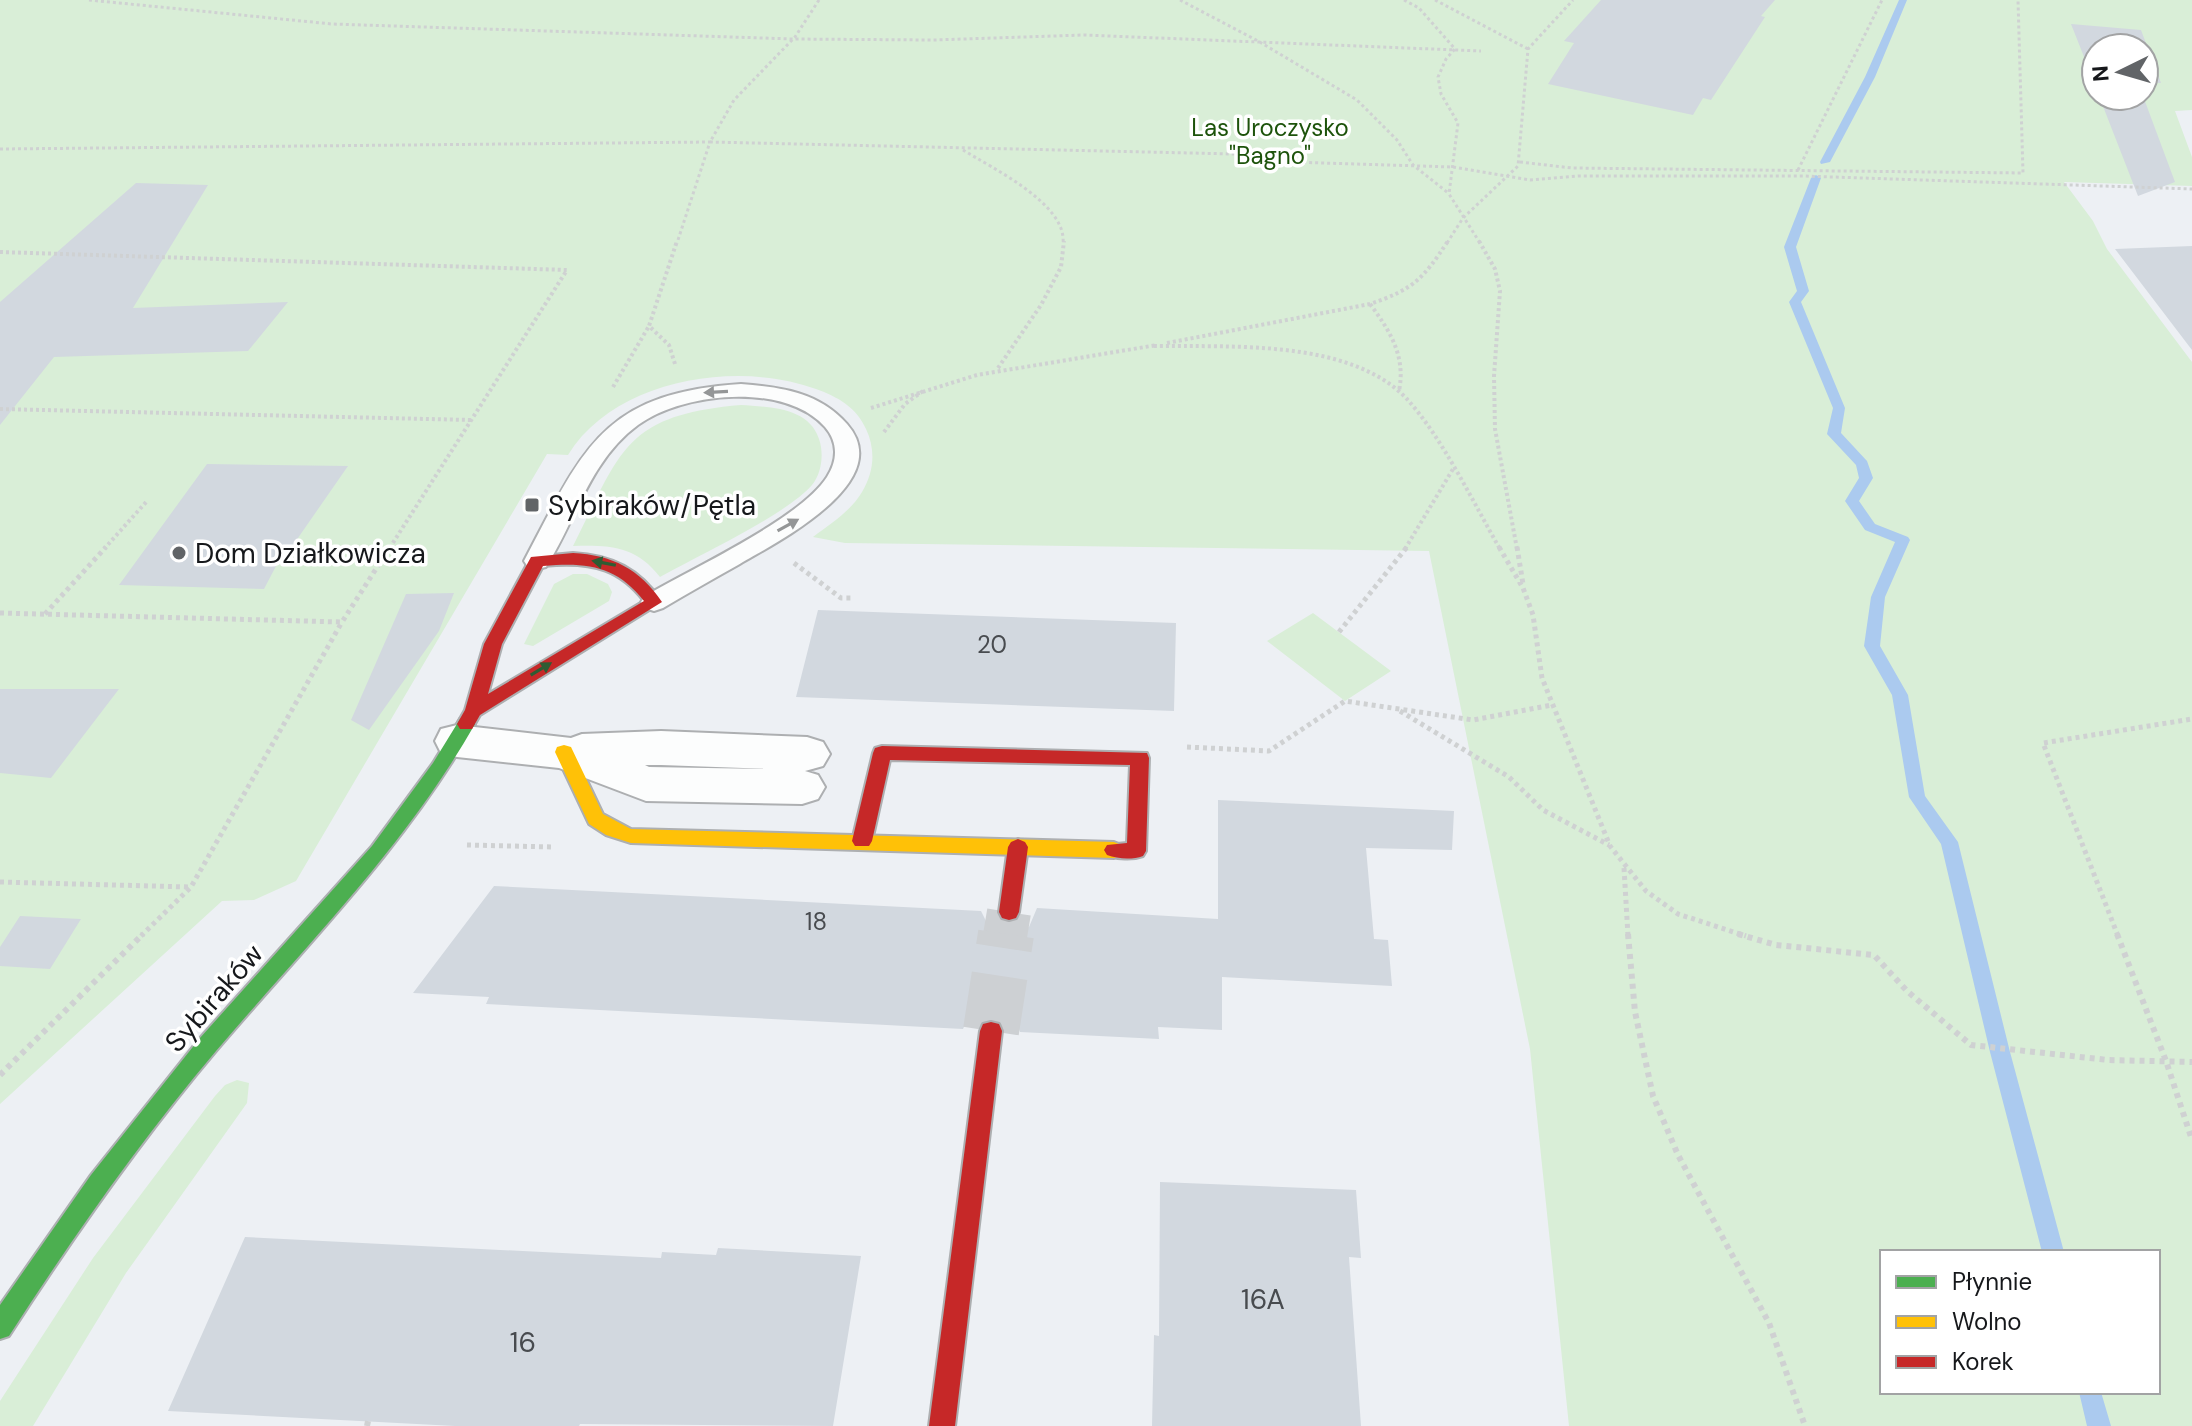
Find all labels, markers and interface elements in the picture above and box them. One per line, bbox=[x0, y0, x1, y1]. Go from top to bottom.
north arrow bbox=[2080, 32, 2160, 112]
text: N bbox=[2085, 64, 2116, 83]
park label: Las Uroczysko "Bagno" bbox=[1191, 112, 1349, 171]
one-way arrow bbox=[703, 386, 728, 399]
place label: Sybiraków/Pętla bbox=[548, 487, 756, 524]
marker: Sybiraków/Pętla bbox=[523, 496, 541, 514]
one-way arrow bbox=[777, 519, 799, 533]
place label: Dom Działkowicza bbox=[195, 535, 426, 572]
marker: Dom Działkowicza bbox=[170, 544, 188, 562]
one-way arrow bbox=[591, 556, 616, 568]
house number: 20 bbox=[977, 629, 1007, 660]
one-way arrow bbox=[530, 663, 552, 677]
house number: 18 bbox=[805, 906, 827, 937]
street label: Sybiraków bbox=[157, 936, 271, 1060]
legend bbox=[1880, 1250, 2160, 1394]
text: Płynnie bbox=[1952, 1266, 2032, 1297]
house number: 16A bbox=[1241, 1281, 1285, 1318]
text: Wolno bbox=[1952, 1306, 2022, 1337]
house number: 16 bbox=[510, 1324, 536, 1361]
text: Korek bbox=[1952, 1346, 2014, 1377]

